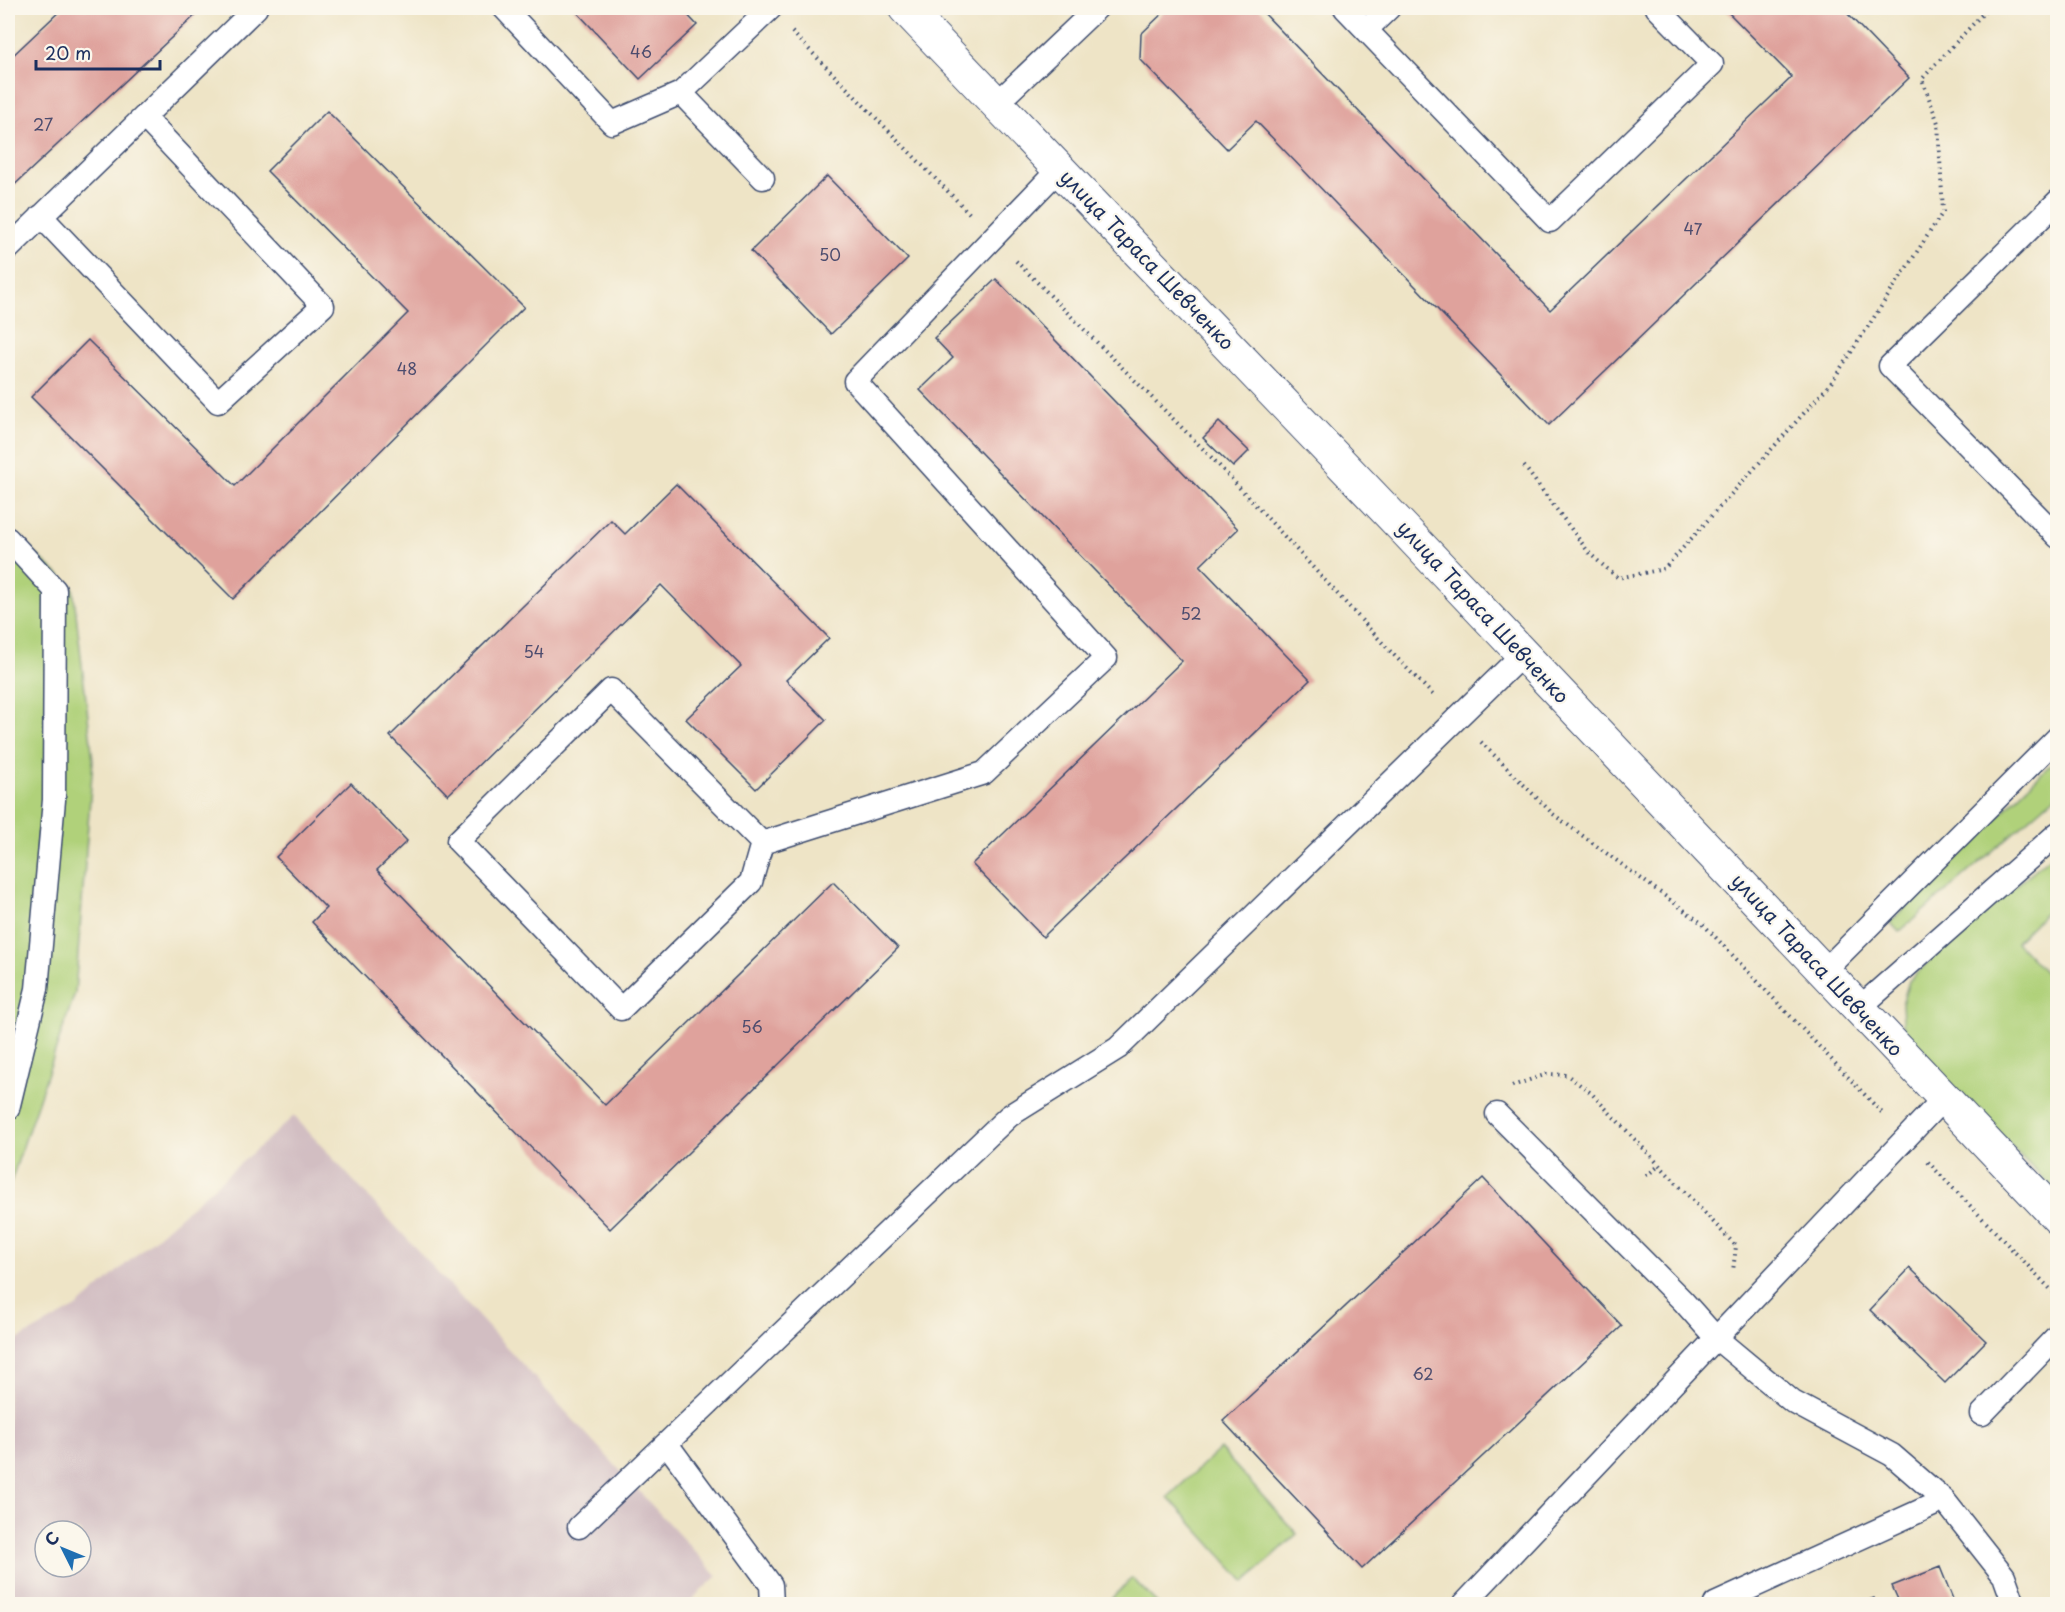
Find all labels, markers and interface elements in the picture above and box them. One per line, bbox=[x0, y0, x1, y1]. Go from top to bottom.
scale bar bbox=[36, 33, 160, 71]
text: 20 m bbox=[45, 39, 91, 66]
house number: 46 bbox=[630, 39, 652, 63]
house number: 27 bbox=[33, 112, 53, 136]
street label: улица Тараса Шевченко bbox=[1053, 162, 1242, 356]
house number: 47 bbox=[1684, 216, 1703, 240]
house number: 50 bbox=[819, 242, 841, 266]
house number: 48 bbox=[397, 356, 417, 380]
street label: улица Тараса Шевченко bbox=[1391, 513, 1577, 710]
house number: 52 bbox=[1180, 601, 1202, 625]
house number: 54 bbox=[524, 639, 544, 663]
street label: улица Тараса Шевченко bbox=[1725, 866, 1911, 1063]
house number: 56 bbox=[741, 1014, 763, 1038]
house number: 62 bbox=[1412, 1361, 1434, 1385]
north arrow bbox=[33, 1519, 93, 1579]
text: С bbox=[38, 1525, 64, 1551]

